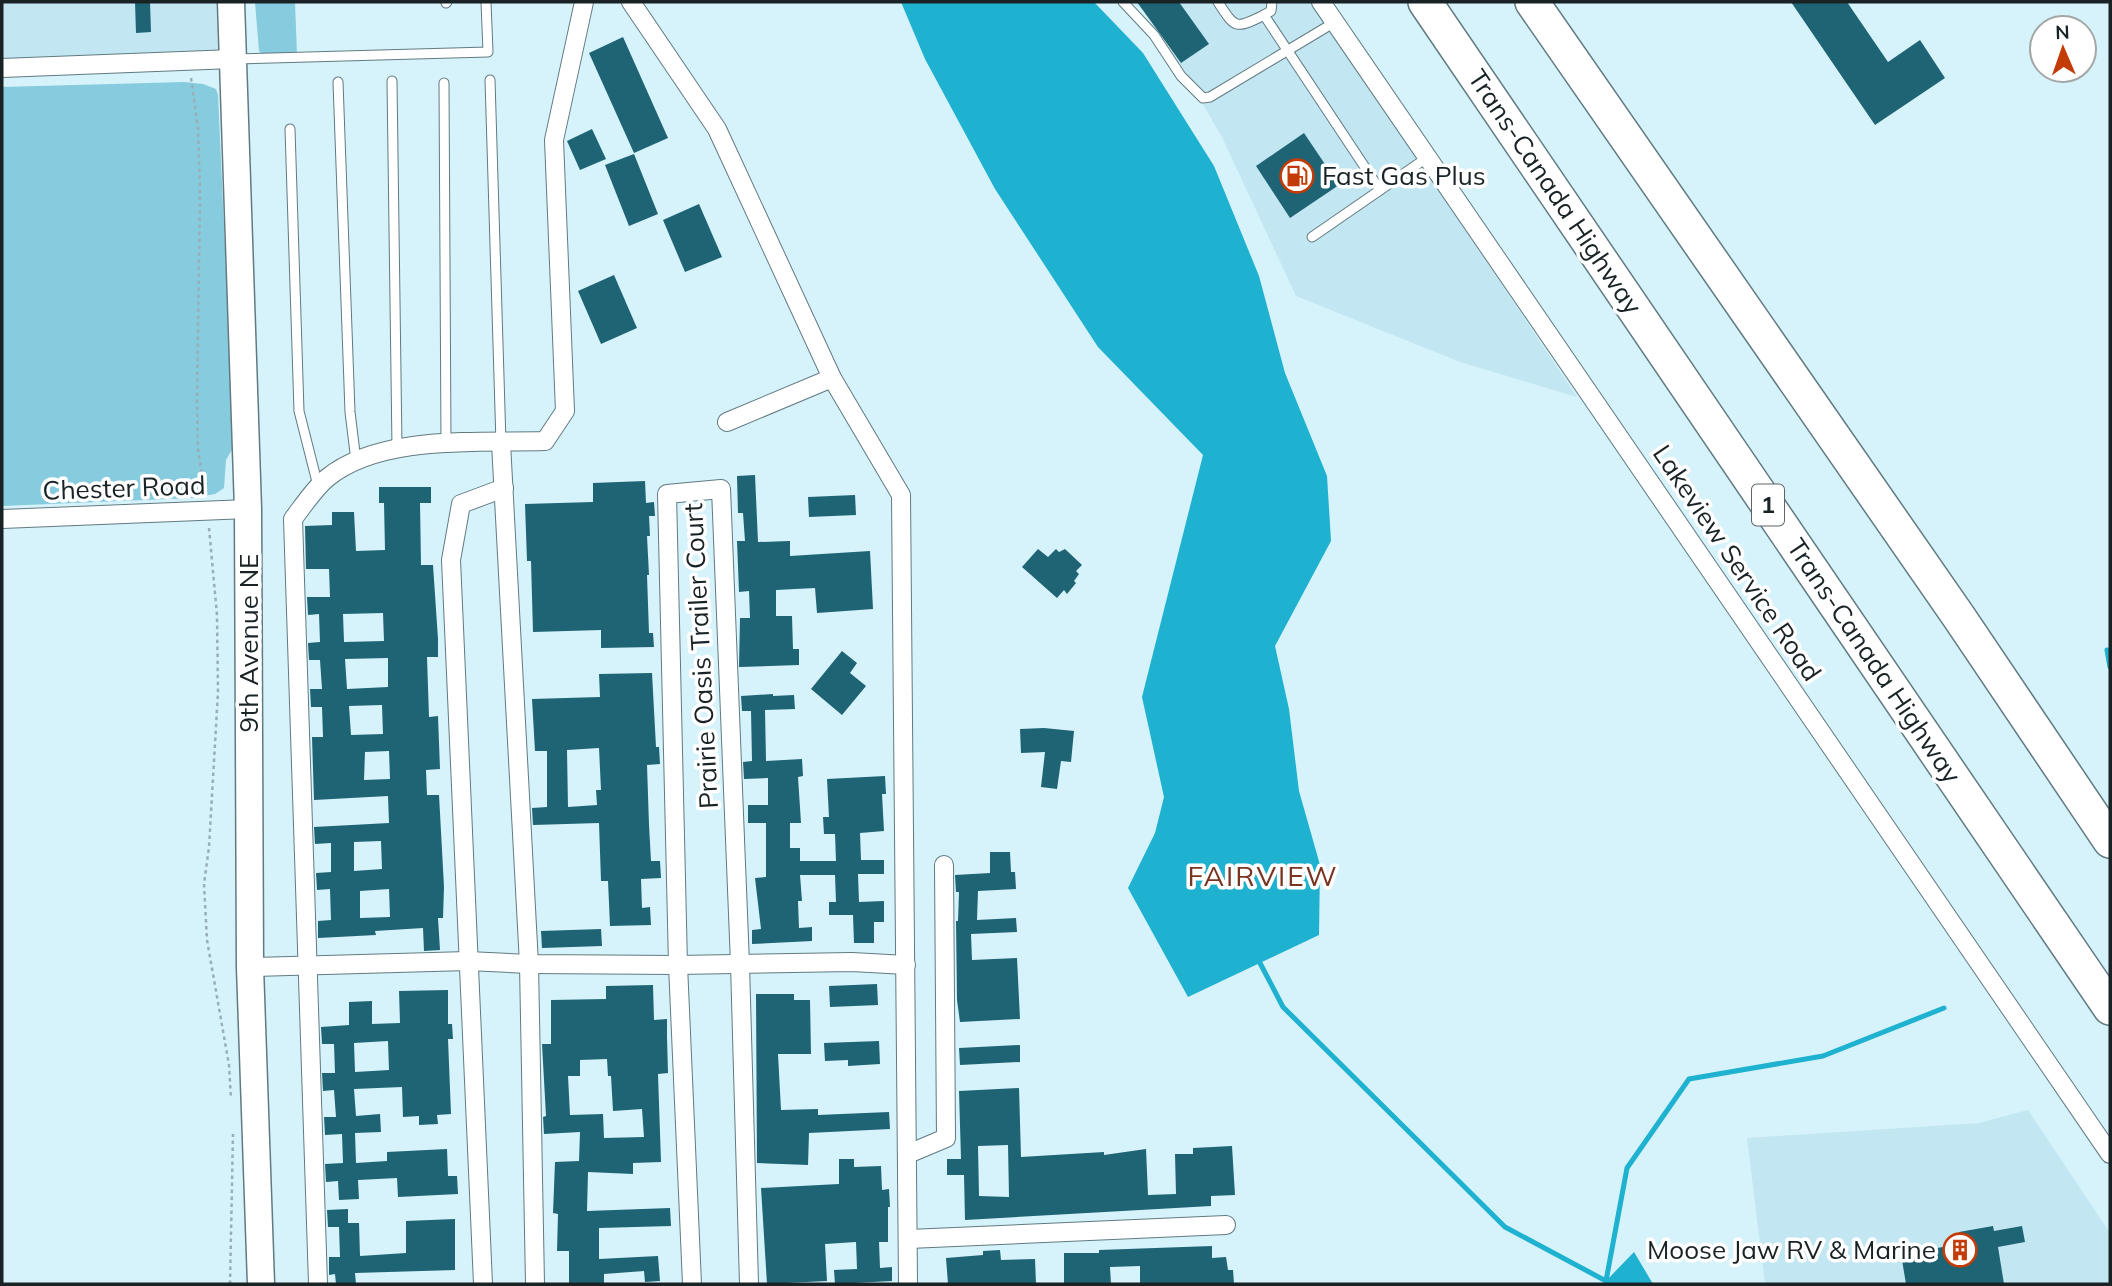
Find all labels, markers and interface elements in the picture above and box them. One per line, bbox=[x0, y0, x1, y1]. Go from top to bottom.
north arrow bbox=[2028, 14, 2098, 84]
text: N bbox=[2055, 20, 2070, 44]
street label: Trans-Canada Highway bbox=[1461, 63, 1650, 321]
fuel station icon: Fast Gas Plus bbox=[1278, 157, 1316, 195]
place label: Fast Gas Plus bbox=[1322, 159, 1486, 192]
street label: Lakeview Service Road bbox=[1646, 438, 1829, 687]
street label: Chester Road bbox=[42, 468, 206, 507]
road number: 1 bbox=[1752, 484, 1784, 526]
street label: Prairie Oasis Trailer Court bbox=[676, 502, 725, 810]
street label: Trans-Canada Highway bbox=[1780, 532, 1969, 790]
street label: 9th Avenue NE bbox=[232, 554, 265, 732]
district label: FAIRVIEW bbox=[1187, 858, 1339, 893]
building icon: Moose Jaw RV & Marine bbox=[1941, 1231, 1979, 1269]
place label: Moose Jaw RV & Marine bbox=[1647, 1233, 1936, 1266]

